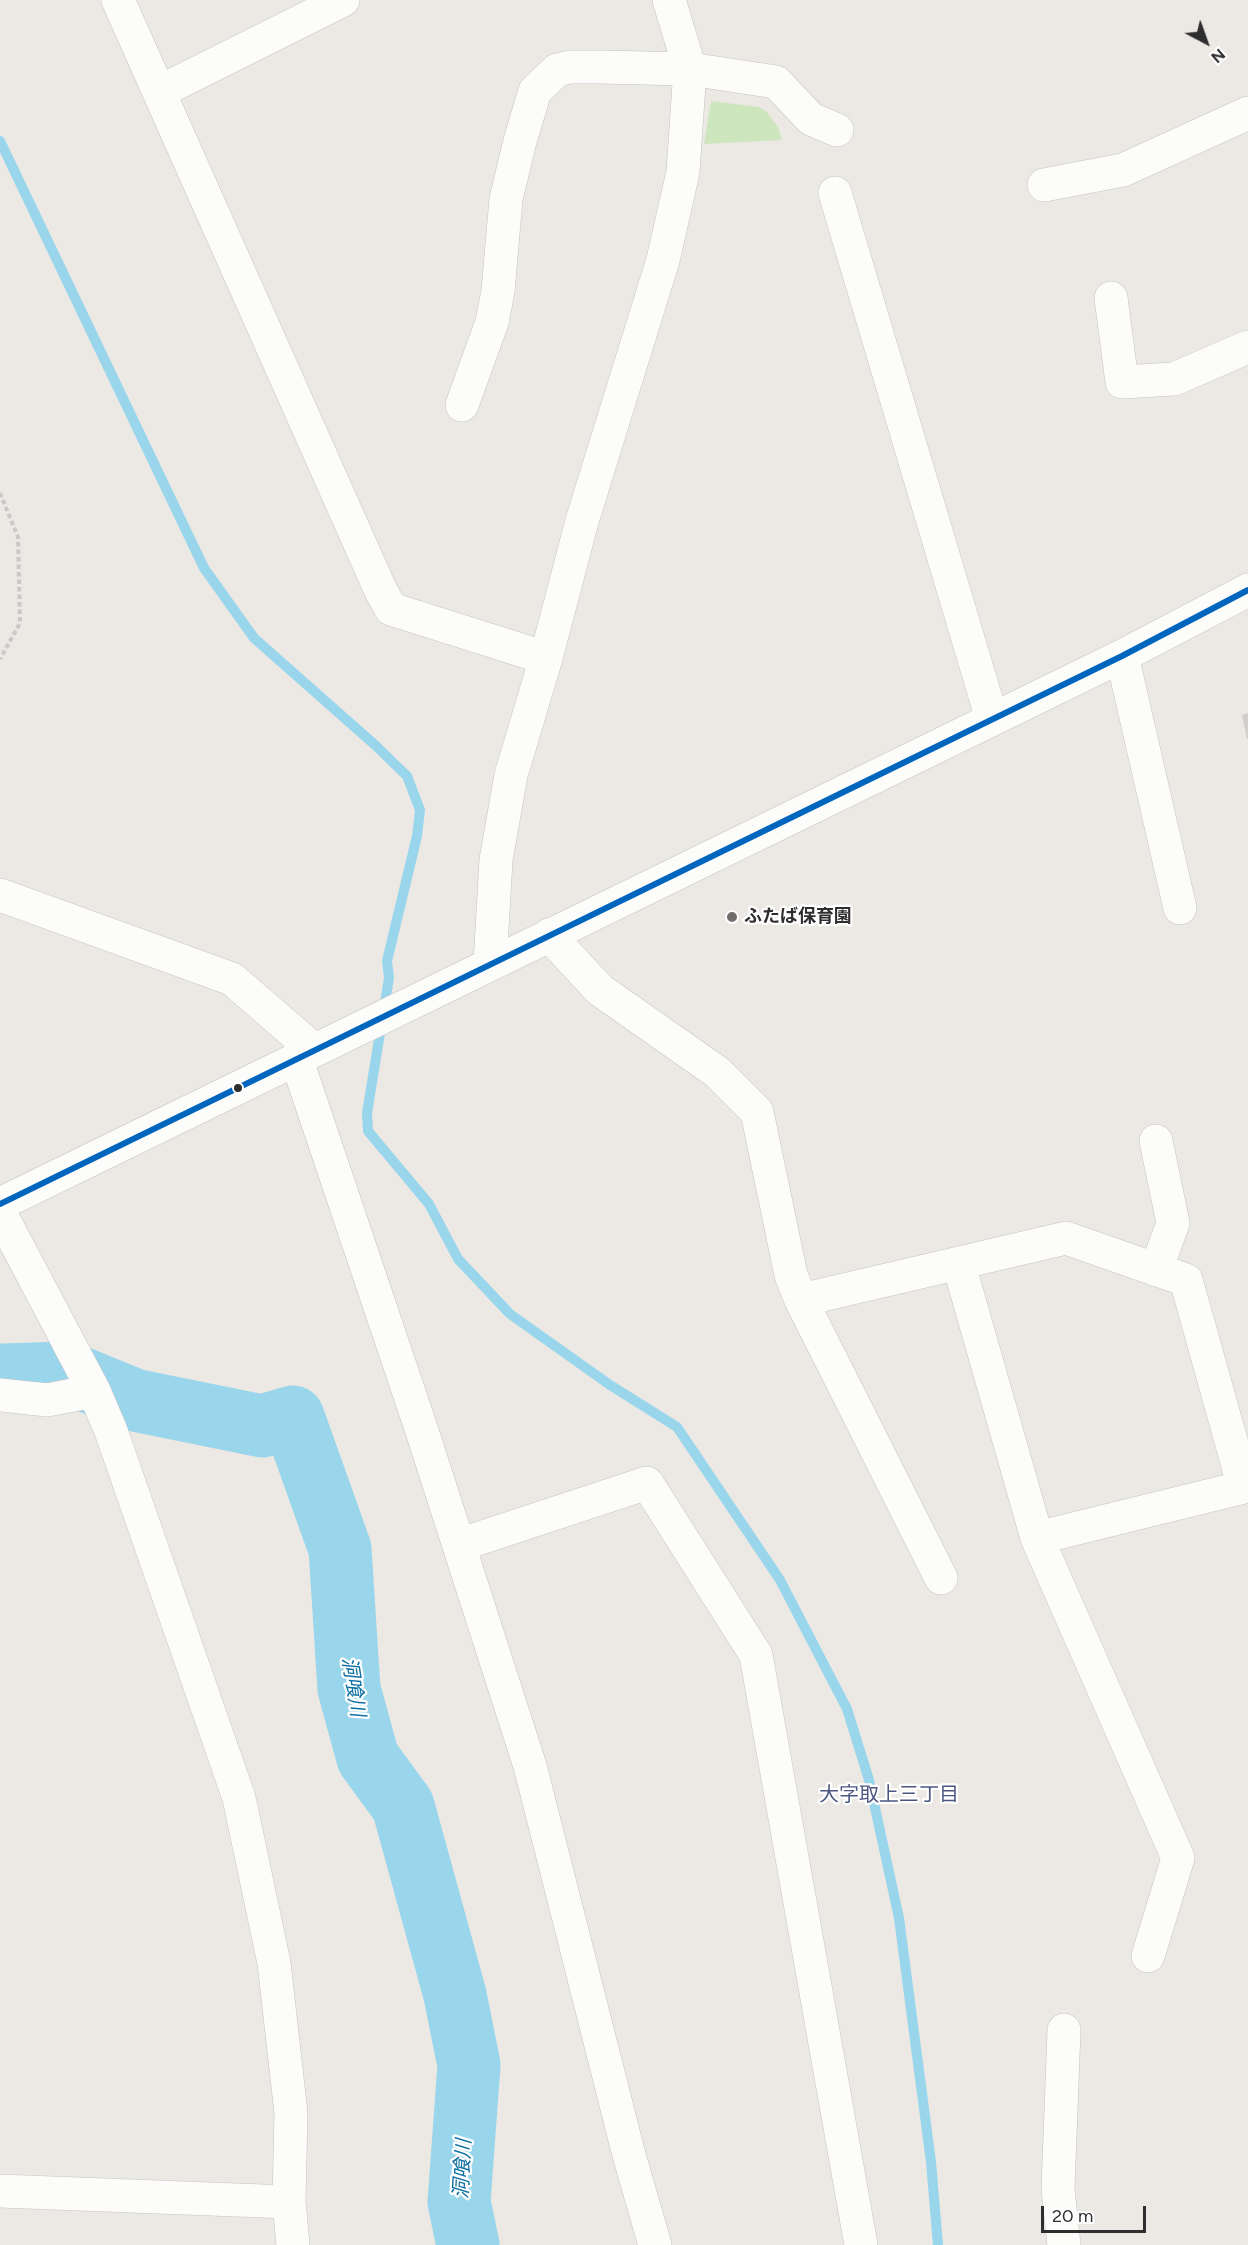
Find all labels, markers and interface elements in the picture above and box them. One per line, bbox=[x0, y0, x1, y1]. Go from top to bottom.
north arrow bbox=[1176, 12, 1236, 72]
text: N bbox=[1207, 45, 1229, 67]
place label: ふたば保育園 bbox=[744, 906, 852, 928]
marker: ふたば保育園 bbox=[725, 910, 739, 924]
unlabelled marker bbox=[232, 1082, 244, 1094]
water label: 洞喰川 bbox=[336, 1655, 370, 1719]
district label: 大字取上三丁目 bbox=[819, 1783, 959, 1807]
water label: 洞喰川 bbox=[449, 2138, 477, 2200]
scale bar bbox=[1044, 2194, 1149, 2232]
text: 20 m bbox=[1052, 2205, 1093, 2227]

